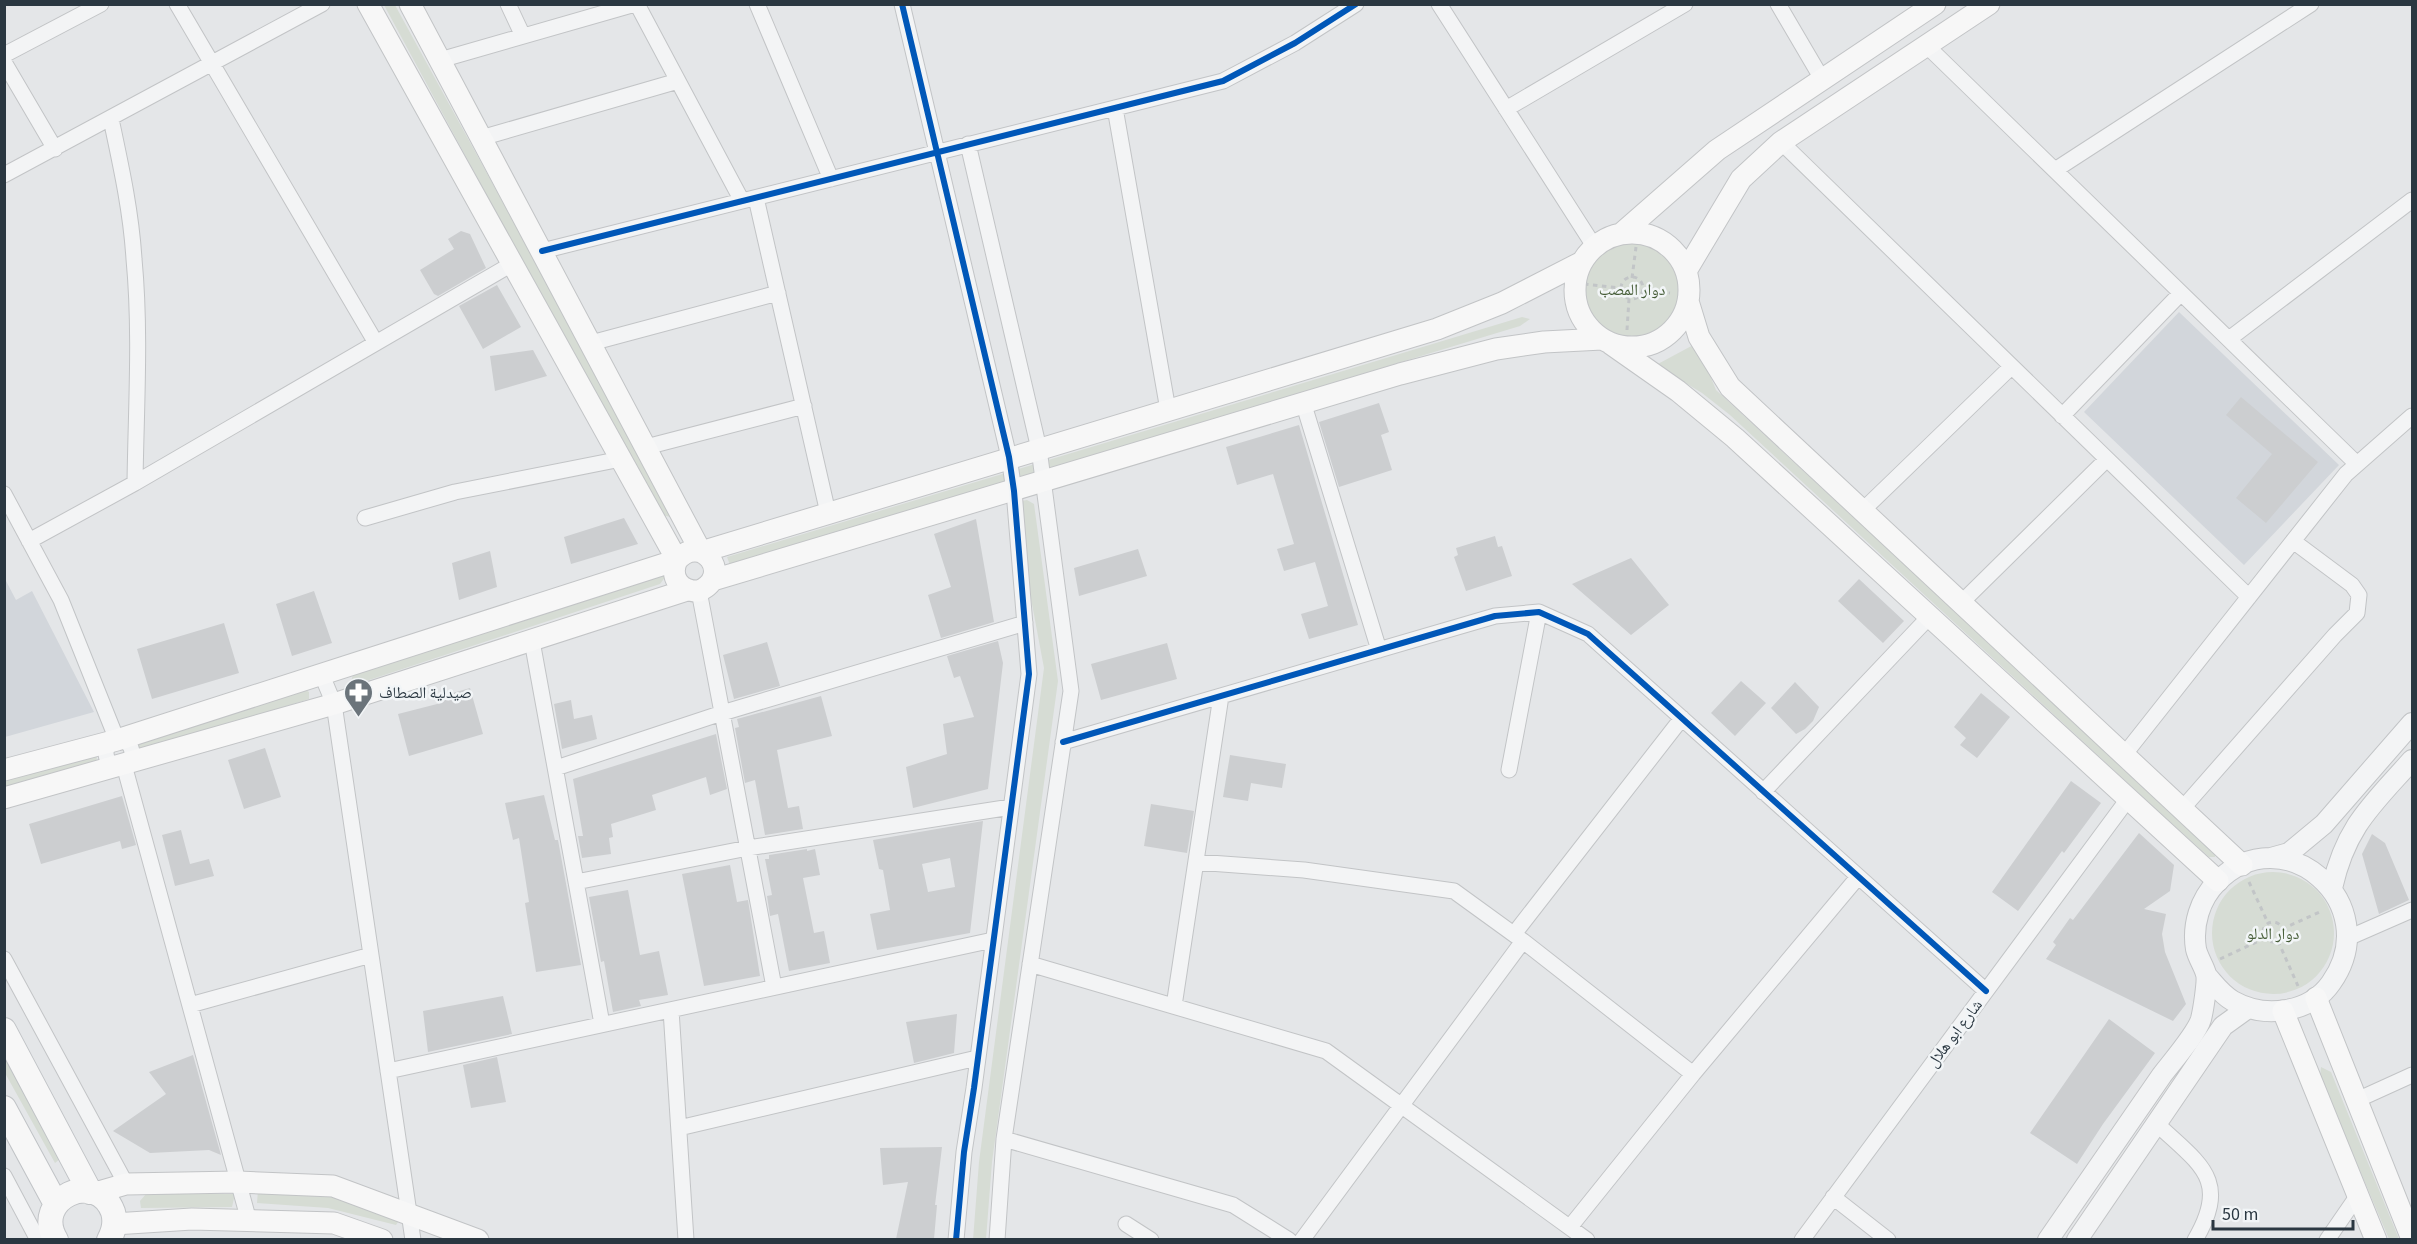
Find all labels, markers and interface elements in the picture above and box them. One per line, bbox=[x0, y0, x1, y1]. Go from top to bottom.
park label: دوار المصب bbox=[1599, 279, 1665, 301]
pharmacy icon: صيدلية الصطاف bbox=[342, 676, 374, 718]
place label: صيدلية الصطاف bbox=[379, 682, 472, 704]
park label: دوار الدلو bbox=[2247, 923, 2299, 945]
street label: شارع ابو هلال bbox=[1922, 995, 1988, 1072]
scale bar bbox=[2213, 1193, 2352, 1231]
text: 50 m bbox=[2222, 1202, 2258, 1227]

